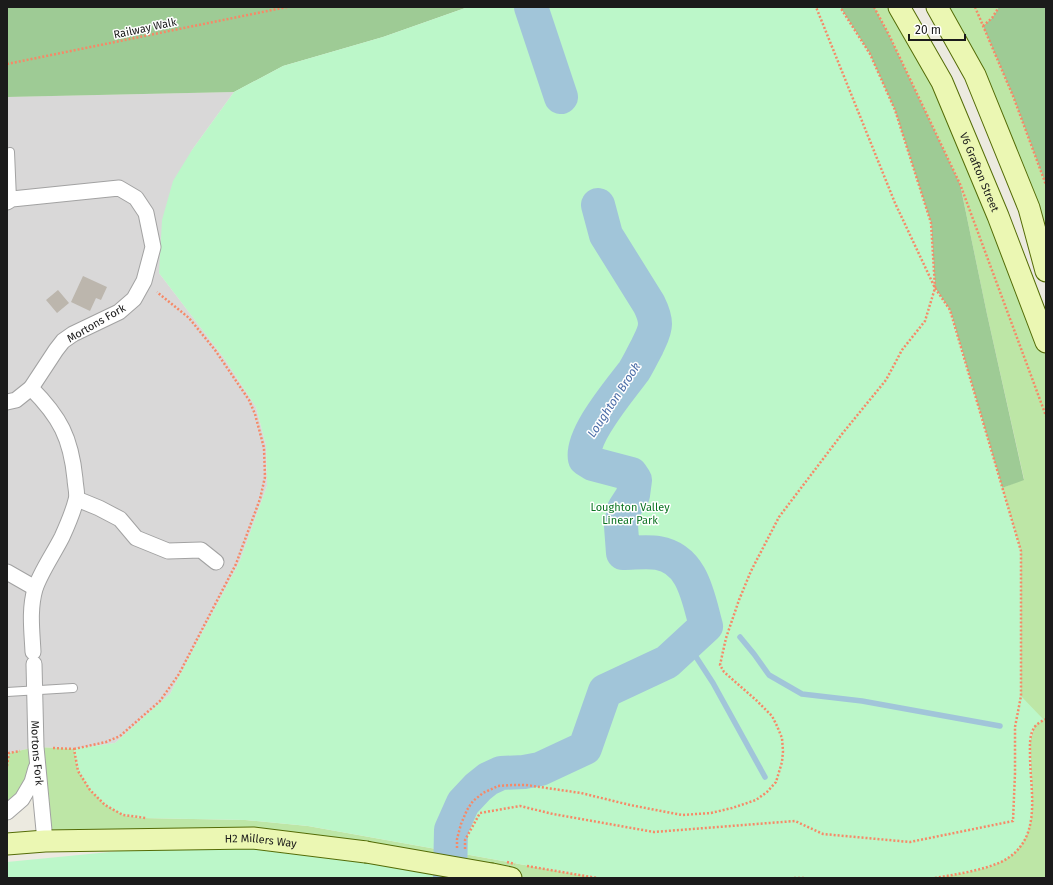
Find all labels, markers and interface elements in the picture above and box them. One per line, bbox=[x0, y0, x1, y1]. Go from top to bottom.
street label: Railway Walk bbox=[112, 15, 178, 42]
scale bar bbox=[909, 16, 965, 42]
text: 20 m bbox=[915, 23, 941, 37]
street label: V6 Grafton Street bbox=[957, 131, 1002, 214]
street label: Mortons Fork bbox=[65, 301, 128, 345]
water label: Loughton Brook bbox=[585, 360, 644, 440]
park label: Loughton Valley Linear Park bbox=[590, 501, 670, 527]
street label: Mortons Fork bbox=[28, 720, 46, 787]
street label: H2 Millers Way bbox=[225, 832, 298, 850]

